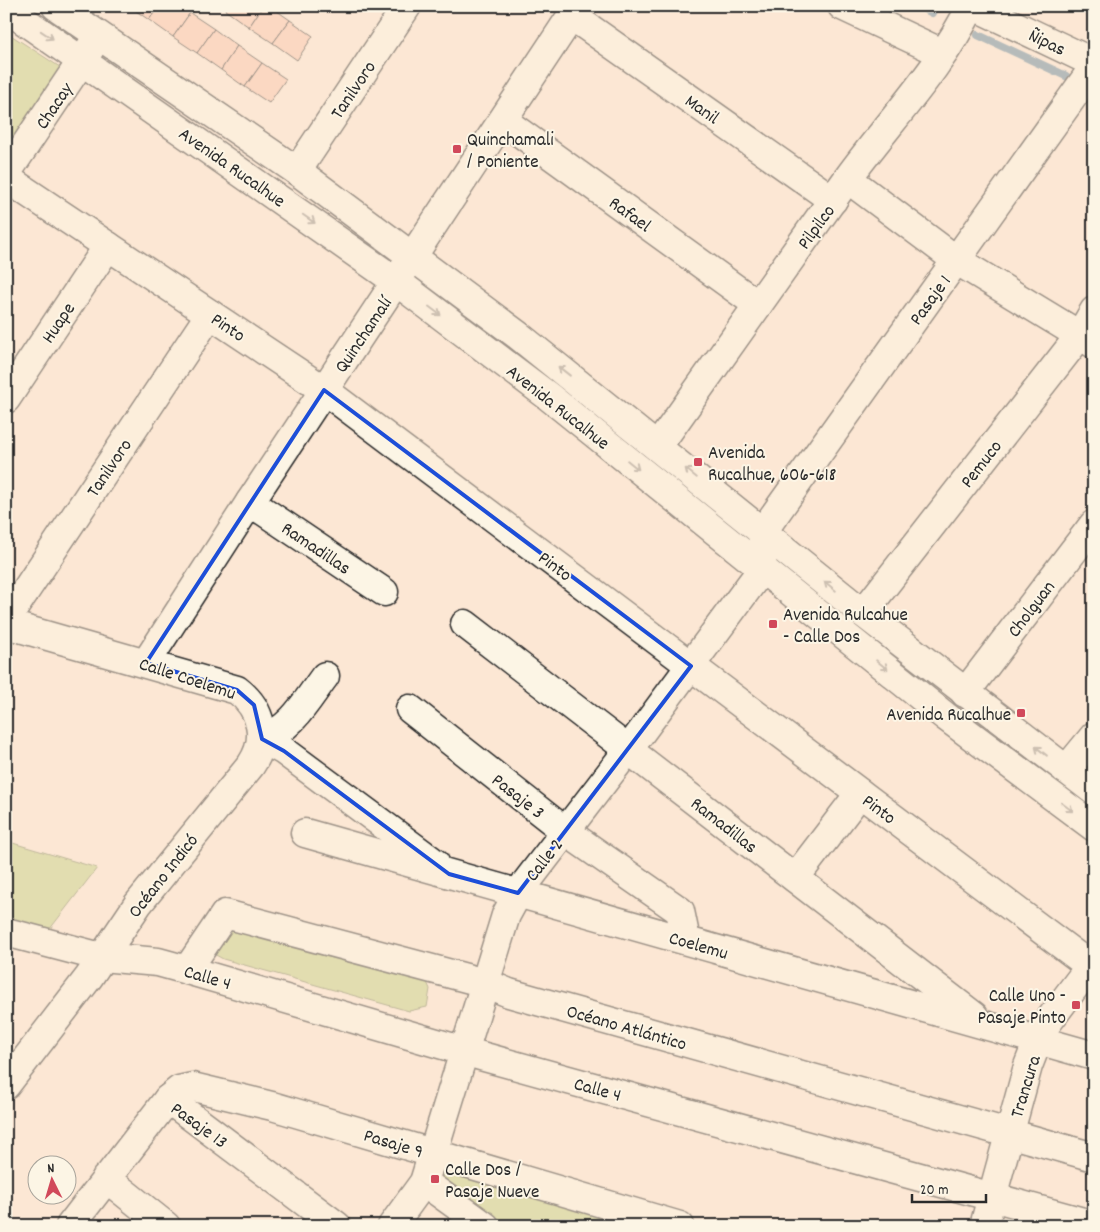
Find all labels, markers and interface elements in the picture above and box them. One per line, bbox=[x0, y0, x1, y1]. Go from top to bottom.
street label: Ñipas bbox=[1023, 24, 1069, 65]
one-way arrow bbox=[39, 30, 53, 40]
street label: Tanilvoro bbox=[325, 56, 384, 126]
street label: Chacay bbox=[30, 78, 82, 136]
street label: Manil bbox=[678, 89, 724, 133]
street label: Avenida Rucalhue bbox=[172, 122, 290, 216]
place label: Quinchamali / Poniente bbox=[467, 128, 554, 177]
marker: Quinchamali / Poniente bbox=[451, 143, 463, 155]
street label: Rafael bbox=[602, 191, 656, 241]
street label: Pilpilco bbox=[792, 200, 843, 256]
one-way arrow bbox=[301, 214, 315, 224]
street label: Pasaje 1 bbox=[904, 270, 959, 332]
street label: Quinchamalí bbox=[329, 291, 401, 379]
street label: Huape bbox=[36, 298, 83, 350]
one-way arrow bbox=[428, 306, 441, 317]
street label: Pinto bbox=[204, 308, 250, 350]
street label: Avenida Rucalhue bbox=[499, 360, 614, 458]
one-way arrow bbox=[557, 366, 570, 377]
street label: Tanilvoro bbox=[81, 434, 140, 504]
street label: Pemuco bbox=[955, 435, 1010, 495]
place label: Avenida Rucalhue, 606-618 bbox=[708, 441, 836, 490]
marker: Avenida Rucalhue, 606-618 bbox=[692, 456, 704, 468]
one-way arrow bbox=[626, 459, 639, 470]
one-way arrow bbox=[685, 467, 698, 478]
street label: Ramadillas bbox=[275, 517, 355, 583]
street label: Pinto bbox=[531, 546, 577, 590]
street label: Cholguan bbox=[1002, 576, 1063, 644]
one-way arrow bbox=[824, 581, 837, 592]
place label: Avenida Rulcahue - Calle Dos bbox=[783, 603, 908, 652]
marker: Avenida Rulcahue - Calle Dos bbox=[767, 618, 779, 630]
street label: Calle Coelemu bbox=[135, 652, 239, 709]
one-way arrow bbox=[875, 660, 888, 671]
place label: Avenida Rucalhue bbox=[886, 703, 1011, 730]
marker: Avenida Rucalhue bbox=[1015, 707, 1027, 719]
one-way arrow bbox=[1034, 746, 1048, 756]
street label: Pasaje 3 bbox=[485, 768, 549, 827]
street label: Pinto bbox=[855, 789, 901, 833]
street label: Ramadillas bbox=[684, 792, 762, 862]
one-way arrow bbox=[1059, 802, 1073, 812]
street label: Océano Indicó bbox=[123, 829, 206, 925]
street label: Calle 2 bbox=[520, 834, 571, 889]
street label: Coelemu bbox=[665, 926, 731, 969]
street label: Calle 4 bbox=[180, 960, 234, 999]
place label: Calle Uno - Pasaje Pinto bbox=[978, 984, 1066, 1033]
street label: Océano Atlántico bbox=[563, 999, 689, 1059]
marker: Calle Uno - Pasaje Pinto bbox=[1070, 999, 1082, 1011]
street label: Trancura bbox=[1005, 1051, 1050, 1122]
street label: Calle 4 bbox=[570, 1072, 624, 1111]
street label: Pasaje 13 bbox=[164, 1097, 232, 1157]
street label: Pasaje 9 bbox=[360, 1124, 426, 1167]
north arrow bbox=[28, 1154, 78, 1204]
place label: Calle Dos / Pasaje Nueve bbox=[445, 1158, 539, 1207]
text: N bbox=[47, 1159, 55, 1179]
scale bar bbox=[912, 1172, 986, 1204]
marker: Calle Dos / Pasaje Nueve bbox=[429, 1173, 441, 1185]
text: 20 m bbox=[920, 1180, 948, 1202]

